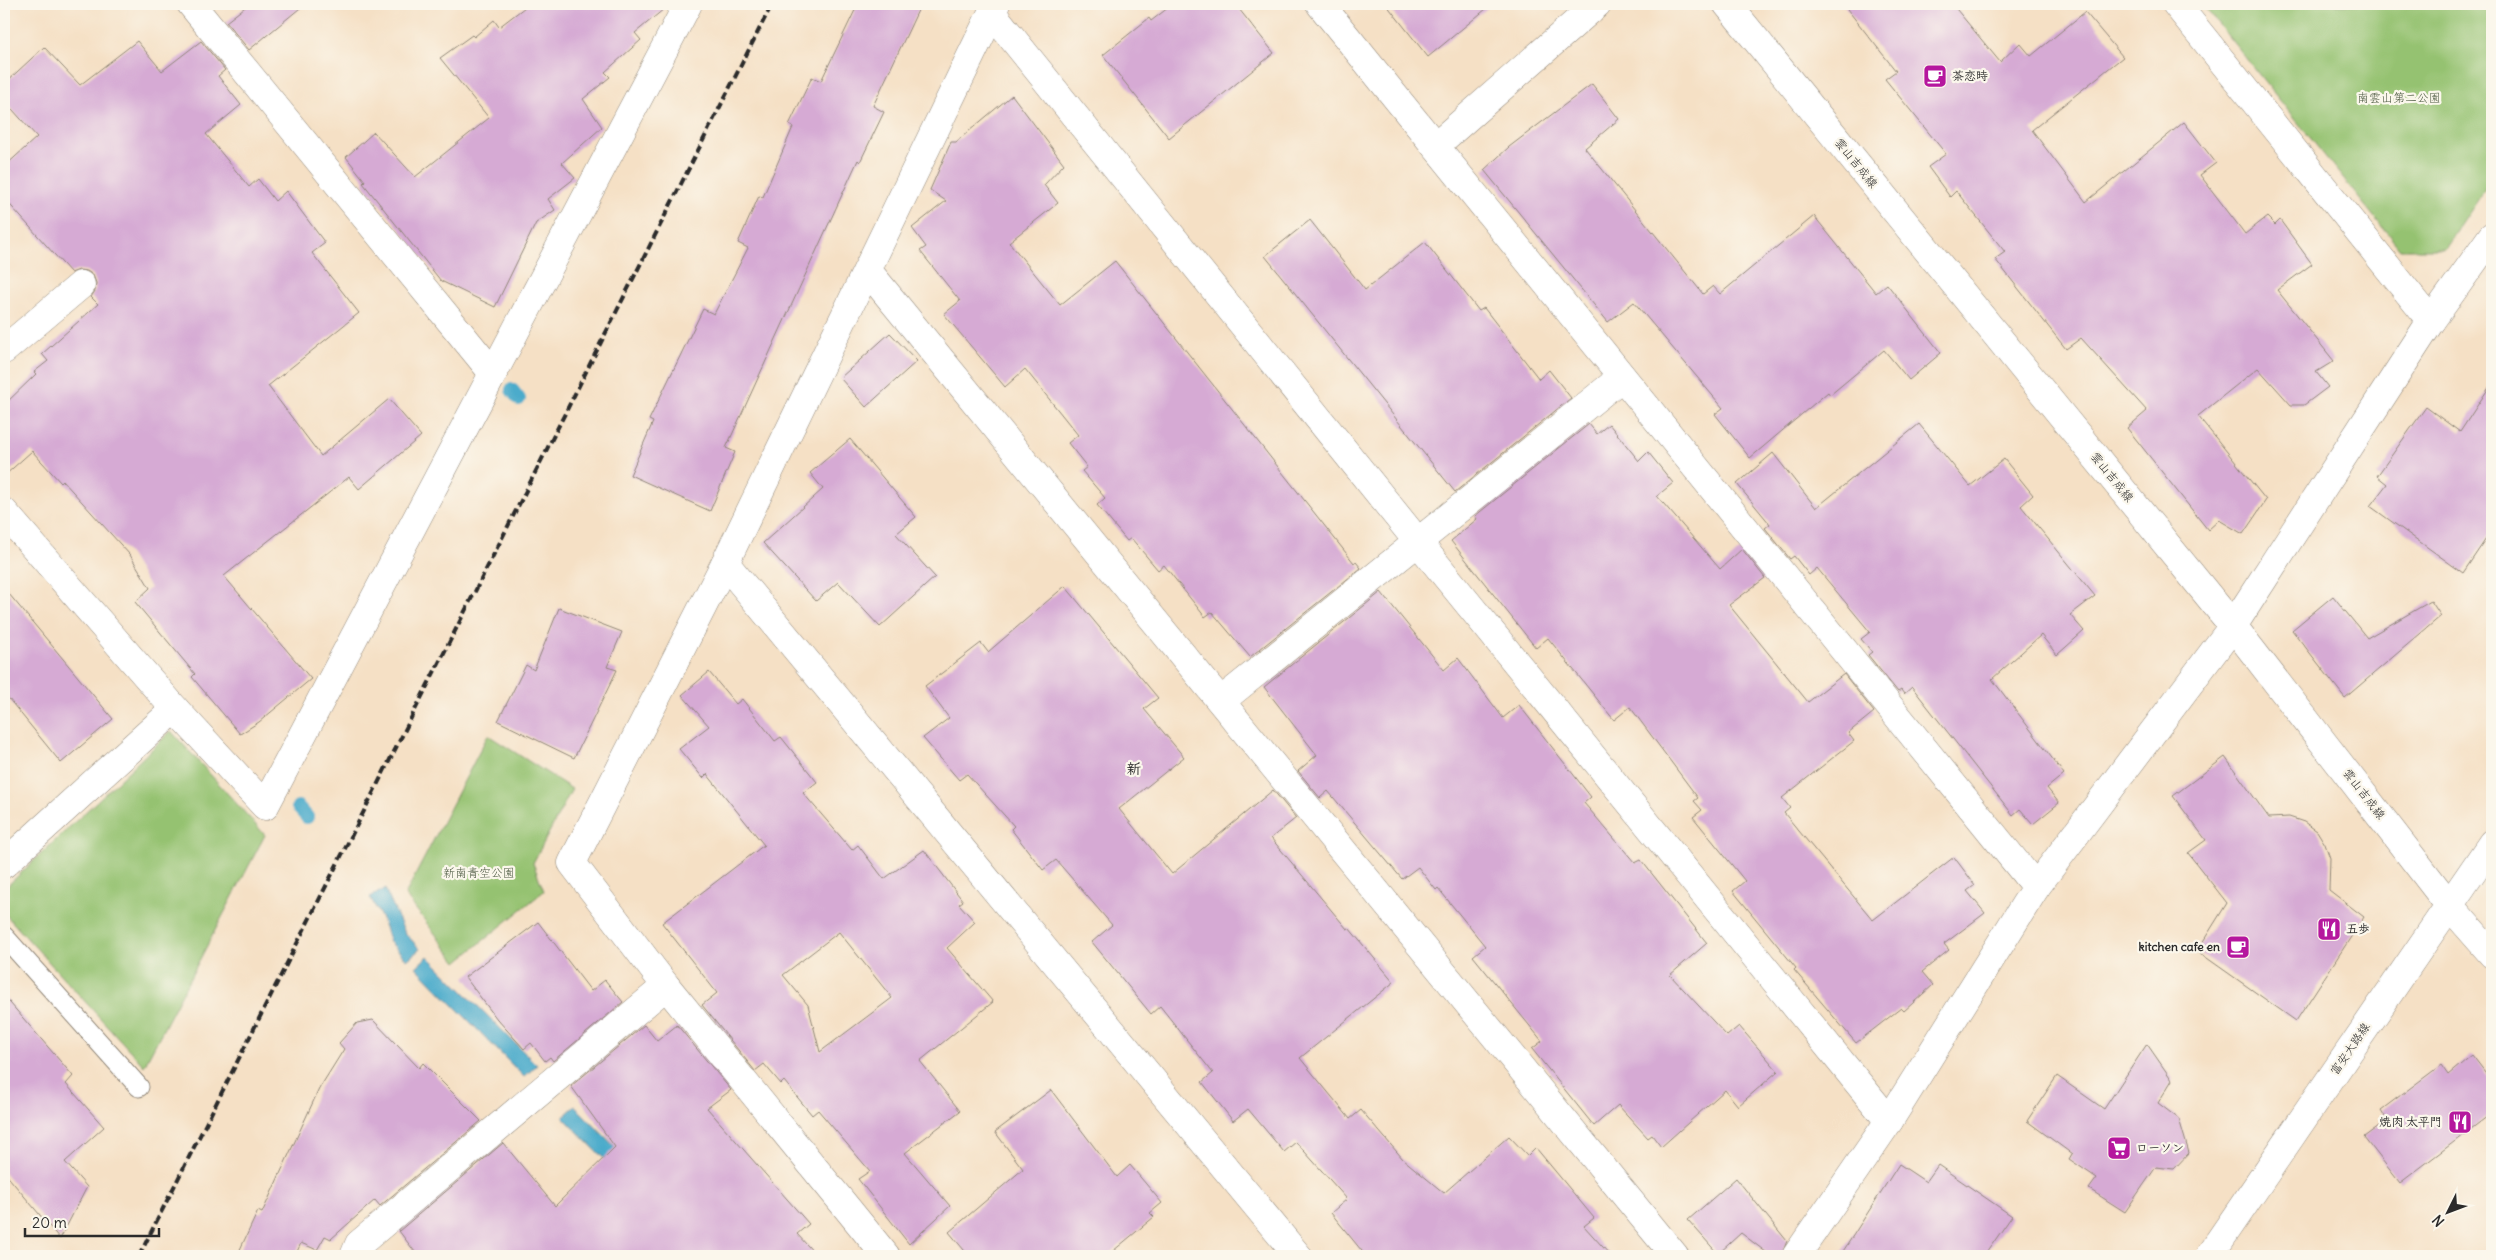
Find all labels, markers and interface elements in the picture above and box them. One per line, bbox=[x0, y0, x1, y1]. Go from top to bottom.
cafe icon: 茶恋時 bbox=[1922, 63, 1948, 89]
place label: 茶恋時 bbox=[1952, 68, 1988, 83]
park label: 南雲山第二公園 bbox=[2357, 90, 2441, 105]
street label: 雲山吉成線 bbox=[1832, 135, 1881, 191]
street label: 雲山吉成線 bbox=[2088, 449, 2137, 505]
district label: 新 bbox=[1126, 759, 1142, 778]
street label: 雲山吉成線 bbox=[2340, 765, 2389, 822]
park label: 新南青空公園 bbox=[443, 865, 515, 880]
restaurant icon: 五歩 bbox=[2316, 916, 2342, 942]
place label: 五歩 bbox=[2346, 921, 2370, 936]
cafe icon: kitchen cafe en bbox=[2225, 934, 2251, 960]
place label: kitchen cafe en bbox=[2139, 939, 2220, 954]
street label: 富安大路線 bbox=[2327, 1020, 2373, 1078]
restaurant icon: 焼肉 太平門 bbox=[2447, 1109, 2473, 1135]
place label: 焼肉 太平門 bbox=[2379, 1114, 2442, 1129]
supermarket icon: ローソン bbox=[2106, 1135, 2132, 1161]
place label: ローソン bbox=[2136, 1140, 2184, 1155]
north arrow bbox=[2424, 1188, 2474, 1238]
scale bar bbox=[25, 1205, 159, 1237]
text: N bbox=[2428, 1211, 2448, 1230]
text: 20 m bbox=[32, 1213, 67, 1232]

